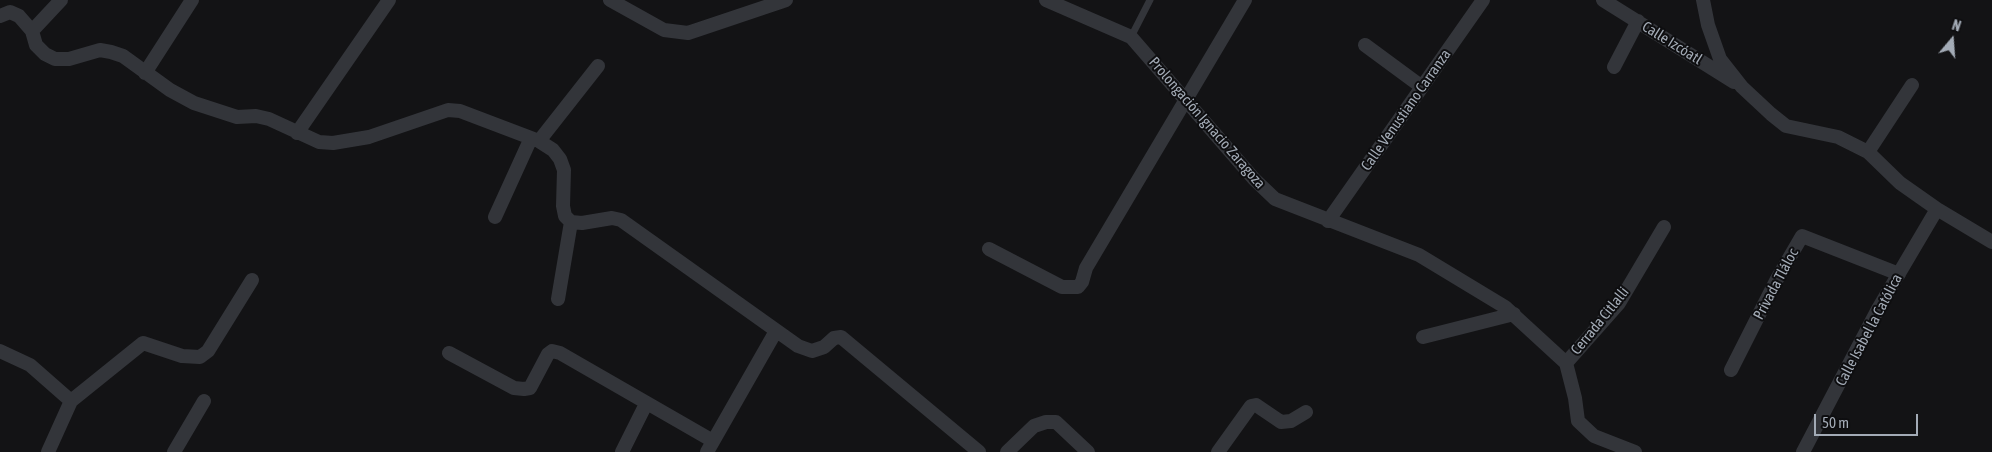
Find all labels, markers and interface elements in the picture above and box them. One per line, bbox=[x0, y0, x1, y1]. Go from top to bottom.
north arrow bbox=[1927, 15, 1977, 65]
text: N bbox=[1950, 17, 1963, 35]
street label: Calle Izcóatl bbox=[1639, 18, 1705, 68]
street label: Calle Venustiano Carranza bbox=[1357, 46, 1455, 174]
street label: Prolongación Ignacio Zaragoza bbox=[1145, 54, 1269, 192]
street label: Privada Tláloc bbox=[1750, 245, 1802, 323]
street label: Calle Isabel la Católica bbox=[1832, 271, 1906, 389]
street label: Cerrada Citlalli bbox=[1567, 283, 1633, 359]
scale bar bbox=[1817, 404, 1921, 436]
text: 50 m bbox=[1822, 414, 1849, 431]

